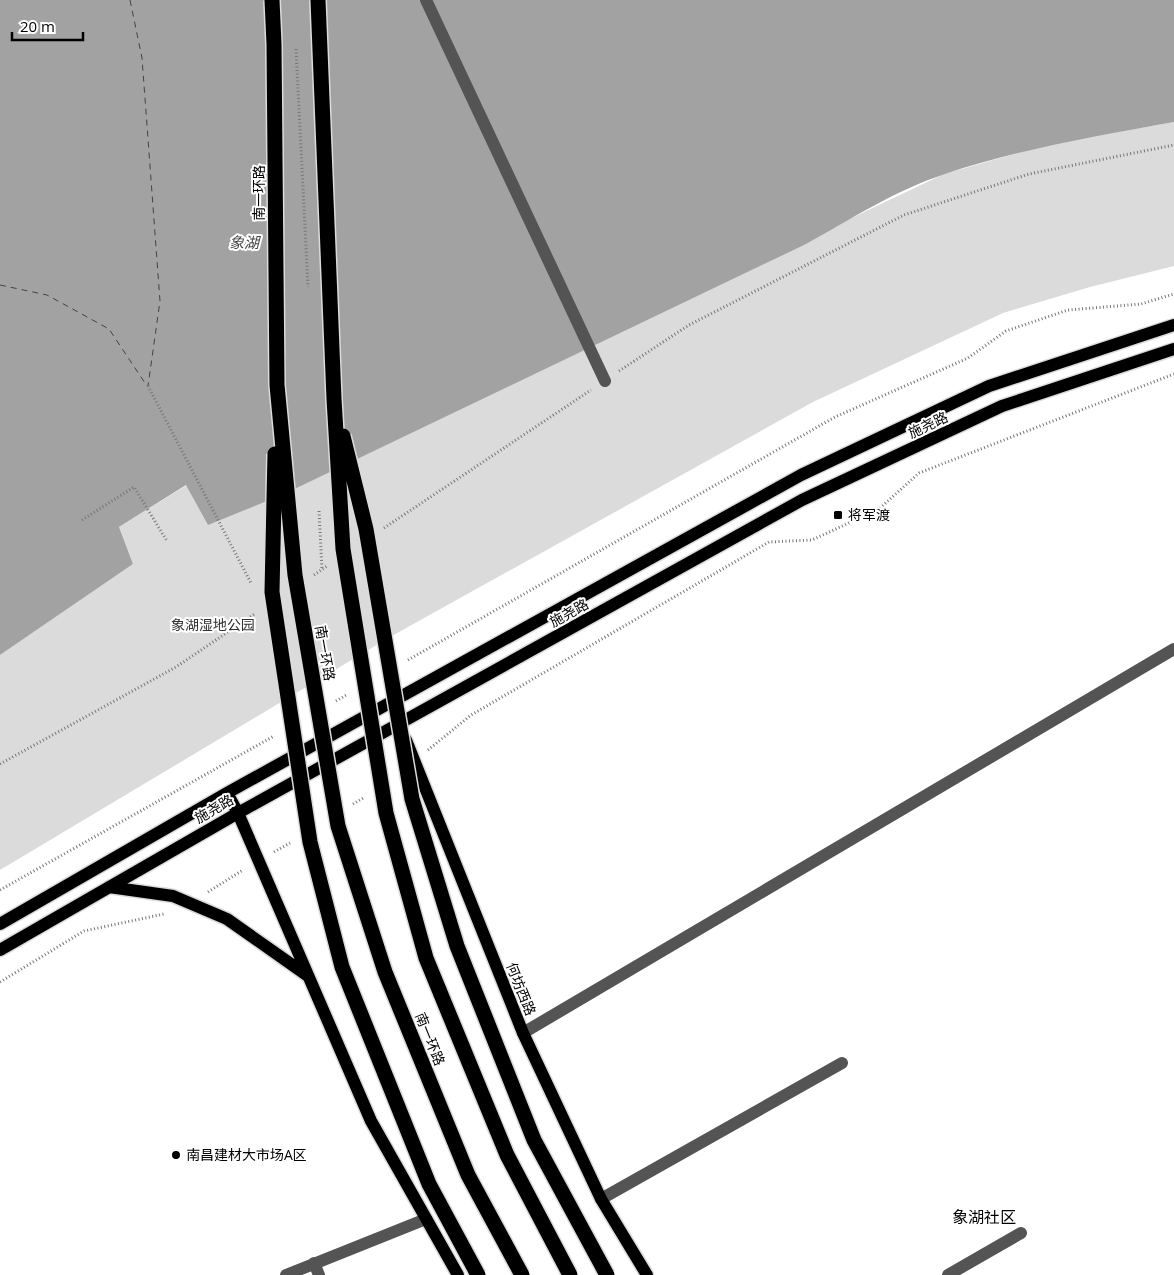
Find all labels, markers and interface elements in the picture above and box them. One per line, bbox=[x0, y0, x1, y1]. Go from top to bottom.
scale bar bbox=[12, 10, 84, 42]
text: 20 m bbox=[20, 16, 55, 36]
street label: 南一环路 bbox=[249, 165, 268, 221]
water label: 象湖 bbox=[229, 232, 261, 252]
street label: 施尧路 bbox=[905, 407, 951, 442]
place label: 将军渡 bbox=[848, 505, 890, 524]
marker: 将军渡 bbox=[832, 509, 844, 521]
street label: 施尧路 bbox=[546, 594, 592, 631]
park label: 象湖湿地公园 bbox=[171, 615, 255, 634]
street label: 南一环路 bbox=[311, 624, 340, 682]
street label: 施尧路 bbox=[191, 790, 237, 827]
street label: 何坊西路 bbox=[502, 959, 541, 1018]
street label: 南一环路 bbox=[411, 1009, 450, 1068]
place label: 南昌建材大市场A区 bbox=[186, 1145, 307, 1164]
marker: 南昌建材大市场A区 bbox=[170, 1149, 182, 1161]
district label: 象湖社区 bbox=[952, 1206, 1016, 1228]

